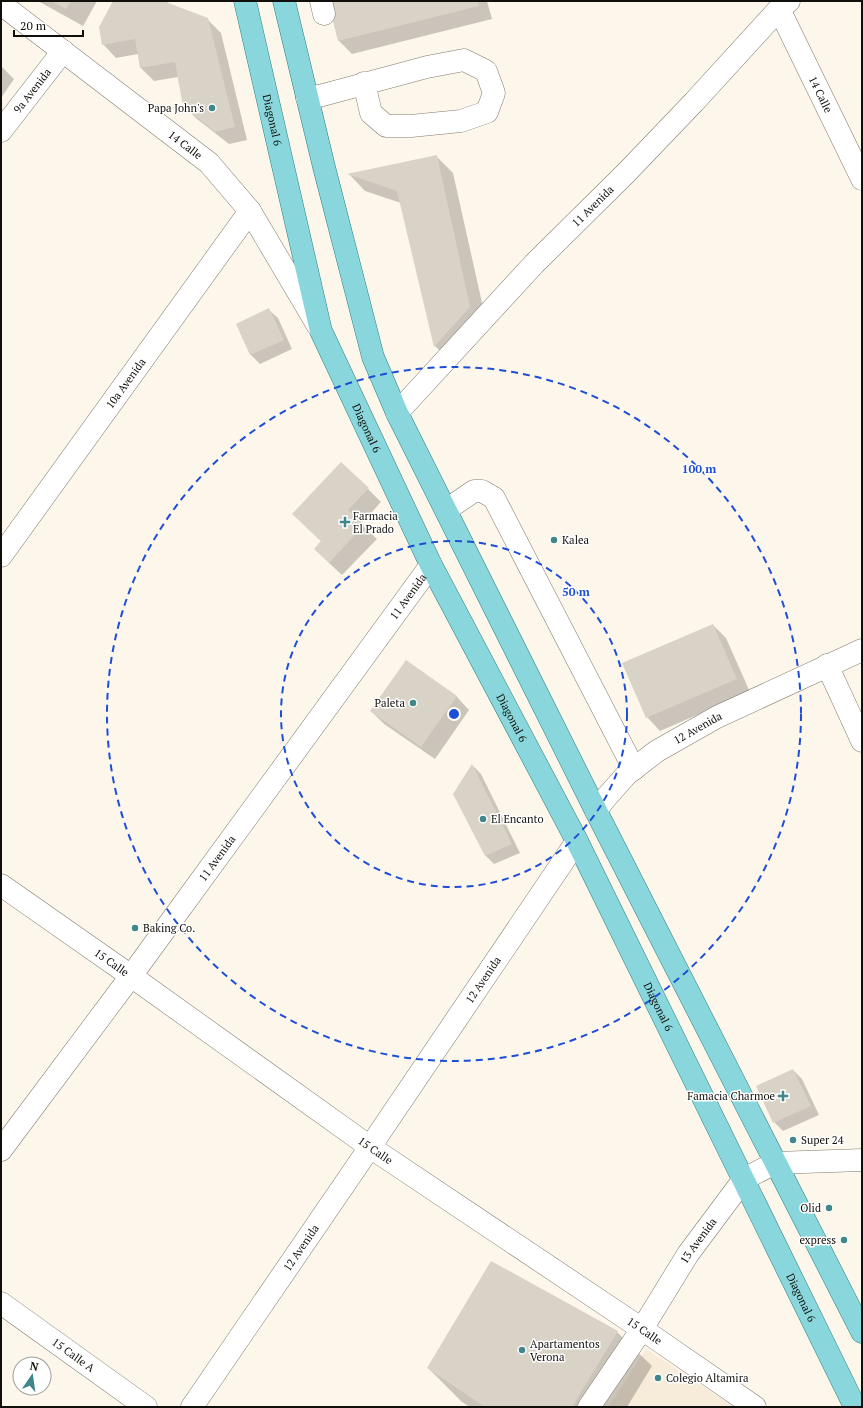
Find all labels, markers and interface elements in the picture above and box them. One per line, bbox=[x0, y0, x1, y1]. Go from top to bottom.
scale bar bbox=[14, 12, 83, 38]
text: 20 m bbox=[20, 18, 47, 33]
street label: 9a Avenida bbox=[10, 65, 54, 116]
street label: 14 Calle bbox=[806, 74, 836, 115]
street label: Diagonal 6 bbox=[260, 93, 285, 147]
place label: Papa John's bbox=[148, 101, 204, 115]
marker: Papa John's bbox=[207, 103, 217, 113]
street label: 14 Calle bbox=[165, 127, 206, 163]
street label: 11 Avenida bbox=[569, 182, 617, 230]
street label: 10a Avenida bbox=[103, 355, 149, 411]
street label: Diagonal 6 bbox=[349, 401, 384, 455]
text: 100 m bbox=[682, 461, 716, 476]
place label: Farmacia El Prado bbox=[353, 509, 398, 536]
marker: Farmacia El Prado bbox=[340, 517, 350, 527]
place label: Kalea bbox=[562, 533, 590, 547]
marker: Kalea bbox=[549, 535, 559, 545]
street label: 11 Avenida bbox=[387, 570, 430, 622]
text: 50 m bbox=[562, 584, 590, 599]
street label: Diagonal 6 bbox=[493, 691, 530, 744]
place label: Paleta bbox=[374, 696, 405, 710]
marker: Paleta bbox=[408, 698, 418, 708]
centre of rings bbox=[447, 707, 461, 721]
street label: 12 Avenida bbox=[671, 709, 725, 747]
place label: El Encanto bbox=[491, 812, 544, 826]
marker: El Encanto bbox=[478, 814, 488, 824]
street label: 11 Avenida bbox=[196, 832, 239, 884]
place label: Baking Co. bbox=[143, 921, 195, 935]
marker: Baking Co. bbox=[130, 923, 140, 933]
street label: 15 Calle bbox=[91, 945, 132, 980]
street label: 12 Avenida bbox=[462, 953, 504, 1006]
street label: Diagonal 6 bbox=[640, 980, 676, 1033]
place label: Famacia Charmoe bbox=[687, 1089, 775, 1103]
marker: Famacia Charmoe bbox=[778, 1091, 788, 1101]
place label: Super 24 bbox=[801, 1133, 844, 1147]
street label: 15 Calle bbox=[355, 1134, 396, 1168]
marker: Super 24 bbox=[788, 1135, 798, 1145]
place label: Olid bbox=[800, 1201, 821, 1215]
marker: Olid bbox=[824, 1203, 834, 1213]
street label: 13 Avenida bbox=[677, 1215, 720, 1266]
street label: 12 Avenida bbox=[280, 1221, 322, 1274]
place label: express bbox=[799, 1233, 836, 1247]
marker: express bbox=[839, 1235, 849, 1245]
street label: Diagonal 6 bbox=[783, 1271, 819, 1324]
street label: 15 Calle bbox=[624, 1314, 665, 1348]
street label: 15 Calle A bbox=[49, 1335, 98, 1375]
place label: Apartamentos Verona bbox=[530, 1337, 600, 1364]
marker: Apartamentos Verona bbox=[517, 1345, 527, 1355]
north arrow bbox=[12, 1356, 52, 1396]
text: N bbox=[29, 1358, 41, 1374]
place label: Colegio Altamira bbox=[666, 1371, 749, 1385]
marker: Colegio Altamira bbox=[653, 1373, 663, 1383]

